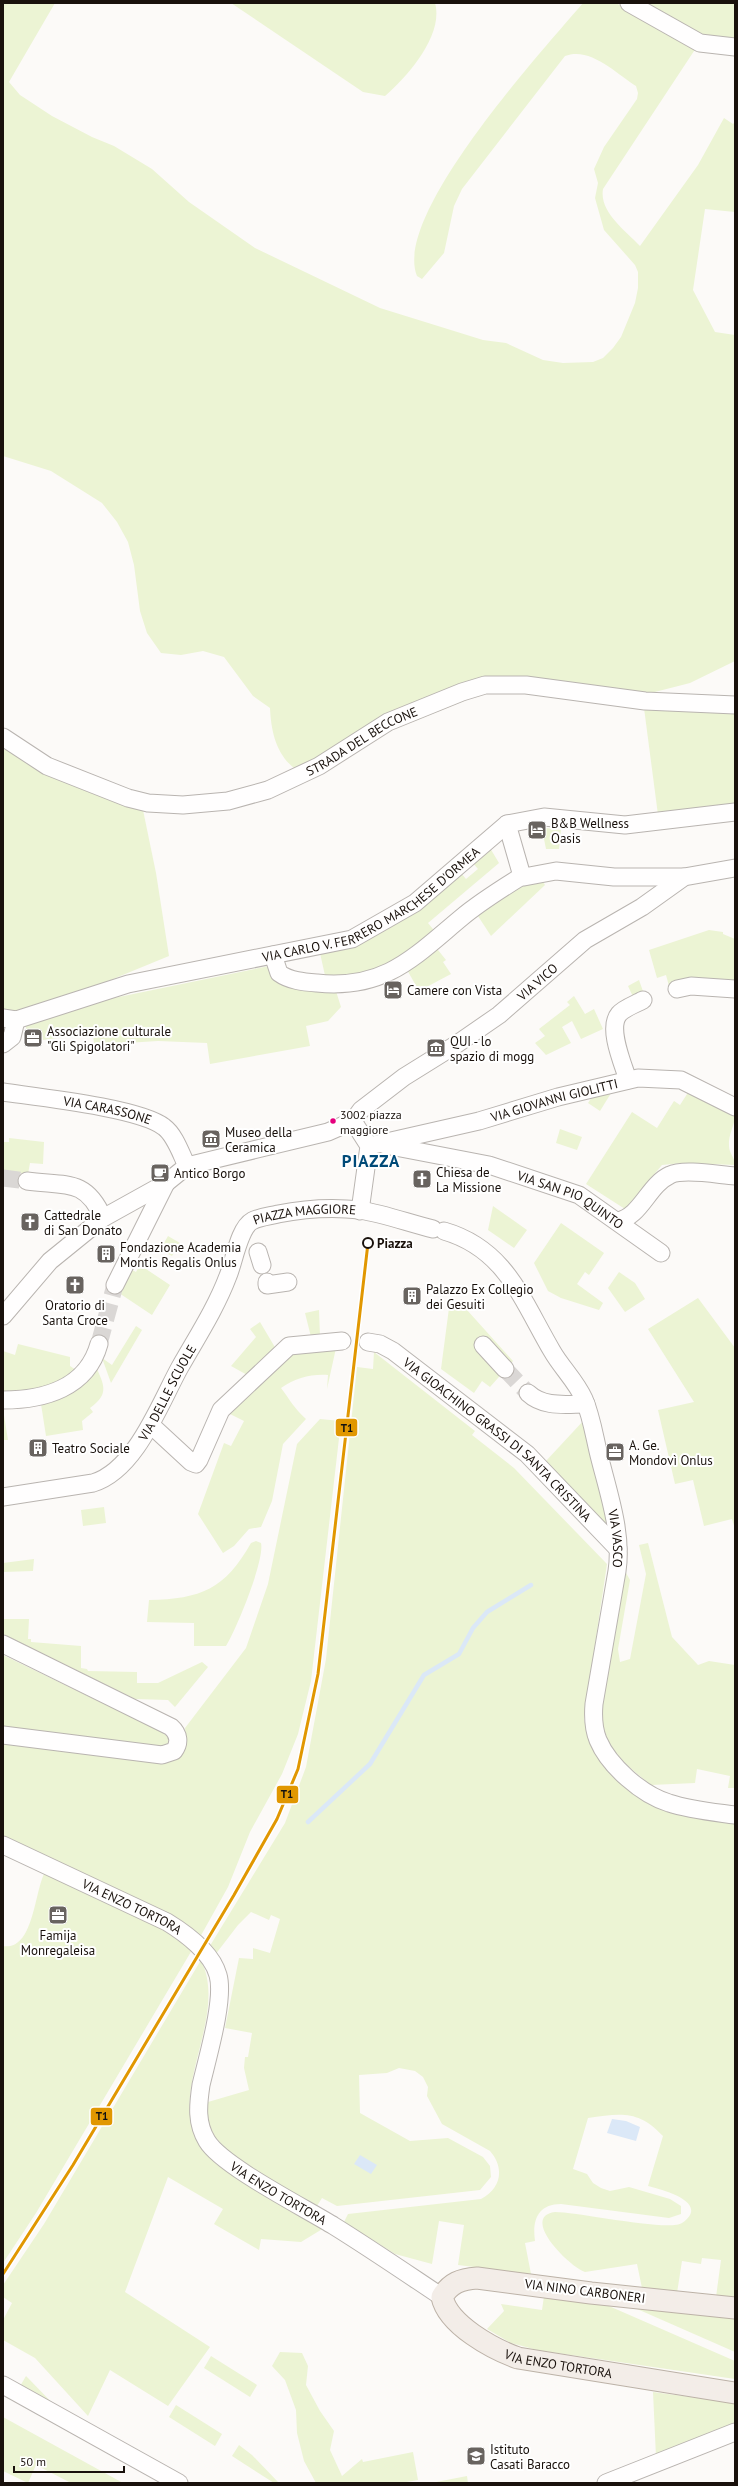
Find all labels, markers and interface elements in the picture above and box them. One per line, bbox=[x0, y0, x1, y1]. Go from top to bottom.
street label: STRADA DEL BECCONE bbox=[303, 703, 420, 780]
place label: B&B Wellness Oasis bbox=[551, 815, 629, 847]
hotel icon: B&B Wellness Oasis bbox=[526, 819, 548, 841]
street label: VIA CARLO V. FERRERO MARCHESE D'ORMEA bbox=[260, 843, 483, 966]
street label: VIA VICO bbox=[513, 959, 561, 1005]
hotel icon: Camere con Vista bbox=[382, 979, 404, 1001]
place label: Camere con Vista bbox=[407, 982, 502, 999]
place label: Associazione culturale "Gli Spigolatori" bbox=[47, 1023, 171, 1055]
office icon: Associazione culturale "Gli Spigolatori" bbox=[22, 1027, 44, 1049]
place label: QUI - lo spazio di mogg bbox=[450, 1033, 534, 1065]
museum icon: QUI - lo spazio di mogg bbox=[425, 1037, 447, 1059]
street label: VIA GIOVANNI GIOLITTI bbox=[488, 1075, 619, 1126]
street label: VIA CARASSONE bbox=[61, 1092, 154, 1128]
place label: 3002 piazza maggiore bbox=[340, 1107, 402, 1137]
marker: 3002 piazza maggiore bbox=[328, 1116, 338, 1126]
place label: Museo della Ceramica bbox=[225, 1124, 292, 1156]
museum icon: Museo della Ceramica bbox=[200, 1128, 222, 1150]
district label: PIAZZA bbox=[342, 1150, 400, 1172]
cafe icon: Antico Borgo bbox=[149, 1162, 171, 1184]
place label: Chiesa de La Missione bbox=[436, 1164, 501, 1196]
place label: Antico Borgo bbox=[174, 1165, 246, 1182]
street label: VIA SAN PIO QUINTO bbox=[514, 1166, 627, 1233]
church icon: Chiesa de La Missione bbox=[411, 1168, 433, 1190]
street label: PIAZZA MAGGIORE bbox=[250, 1200, 357, 1228]
place label: Cattedrale di San Donato bbox=[44, 1207, 122, 1239]
church icon: Cattedrale di San Donato bbox=[19, 1211, 41, 1233]
place label: Piazza bbox=[377, 1235, 413, 1252]
marker: Piazza bbox=[362, 1237, 374, 1249]
place label: Fondazione Academia Montis Regalis Onlus bbox=[120, 1239, 241, 1271]
building icon: Fondazione Academia Montis Regalis Onlus bbox=[95, 1243, 117, 1265]
church icon: Oratorio di Santa Croce bbox=[64, 1274, 86, 1296]
place label: Palazzo Ex Collegio dei Gesuiti bbox=[426, 1281, 534, 1313]
building icon: Palazzo Ex Collegio dei Gesuiti bbox=[401, 1285, 423, 1307]
place label: Oratorio di Santa Croce bbox=[42, 1297, 108, 1329]
street label: VIA DELLE SCUOLE bbox=[134, 1341, 200, 1445]
street label: VIA GIOACHINO GRASSI DI SANTA CRISTINA bbox=[399, 1353, 596, 1525]
line badge: T1 bbox=[335, 1418, 358, 1437]
text: T1 bbox=[341, 1421, 353, 1435]
building icon: Teatro Sociale bbox=[27, 1437, 49, 1459]
place label: A. Ge. Mondovì Onlus bbox=[629, 1437, 713, 1469]
place label: Teatro Sociale bbox=[52, 1440, 130, 1457]
office icon: A. Ge. Mondovì Onlus bbox=[604, 1441, 626, 1463]
street label: VIA VASCO bbox=[604, 1507, 627, 1568]
line badge: T1 bbox=[276, 1785, 299, 1804]
text: T1 bbox=[281, 1787, 293, 1801]
street label: VIA ENZO TORTORA bbox=[79, 1874, 186, 1938]
office icon: Famija Monregaleisa bbox=[47, 1904, 69, 1926]
place label: Famija Monregaleisa bbox=[21, 1927, 95, 1959]
line badge: T1 bbox=[90, 2107, 113, 2126]
text: T1 bbox=[96, 2109, 108, 2123]
street label: VIA ENZO TORTORA bbox=[226, 2157, 330, 2228]
street label: VIA NINO CARBONERI bbox=[523, 2275, 646, 2307]
street label: VIA ENZO TORTORA bbox=[501, 2345, 614, 2382]
place label: Istituto Casati Baracco bbox=[490, 2441, 570, 2473]
school or university icon: Istituto Casati Baracco bbox=[465, 2445, 487, 2467]
scale bar bbox=[14, 2448, 124, 2474]
text: 50 m bbox=[20, 2454, 46, 2469]

